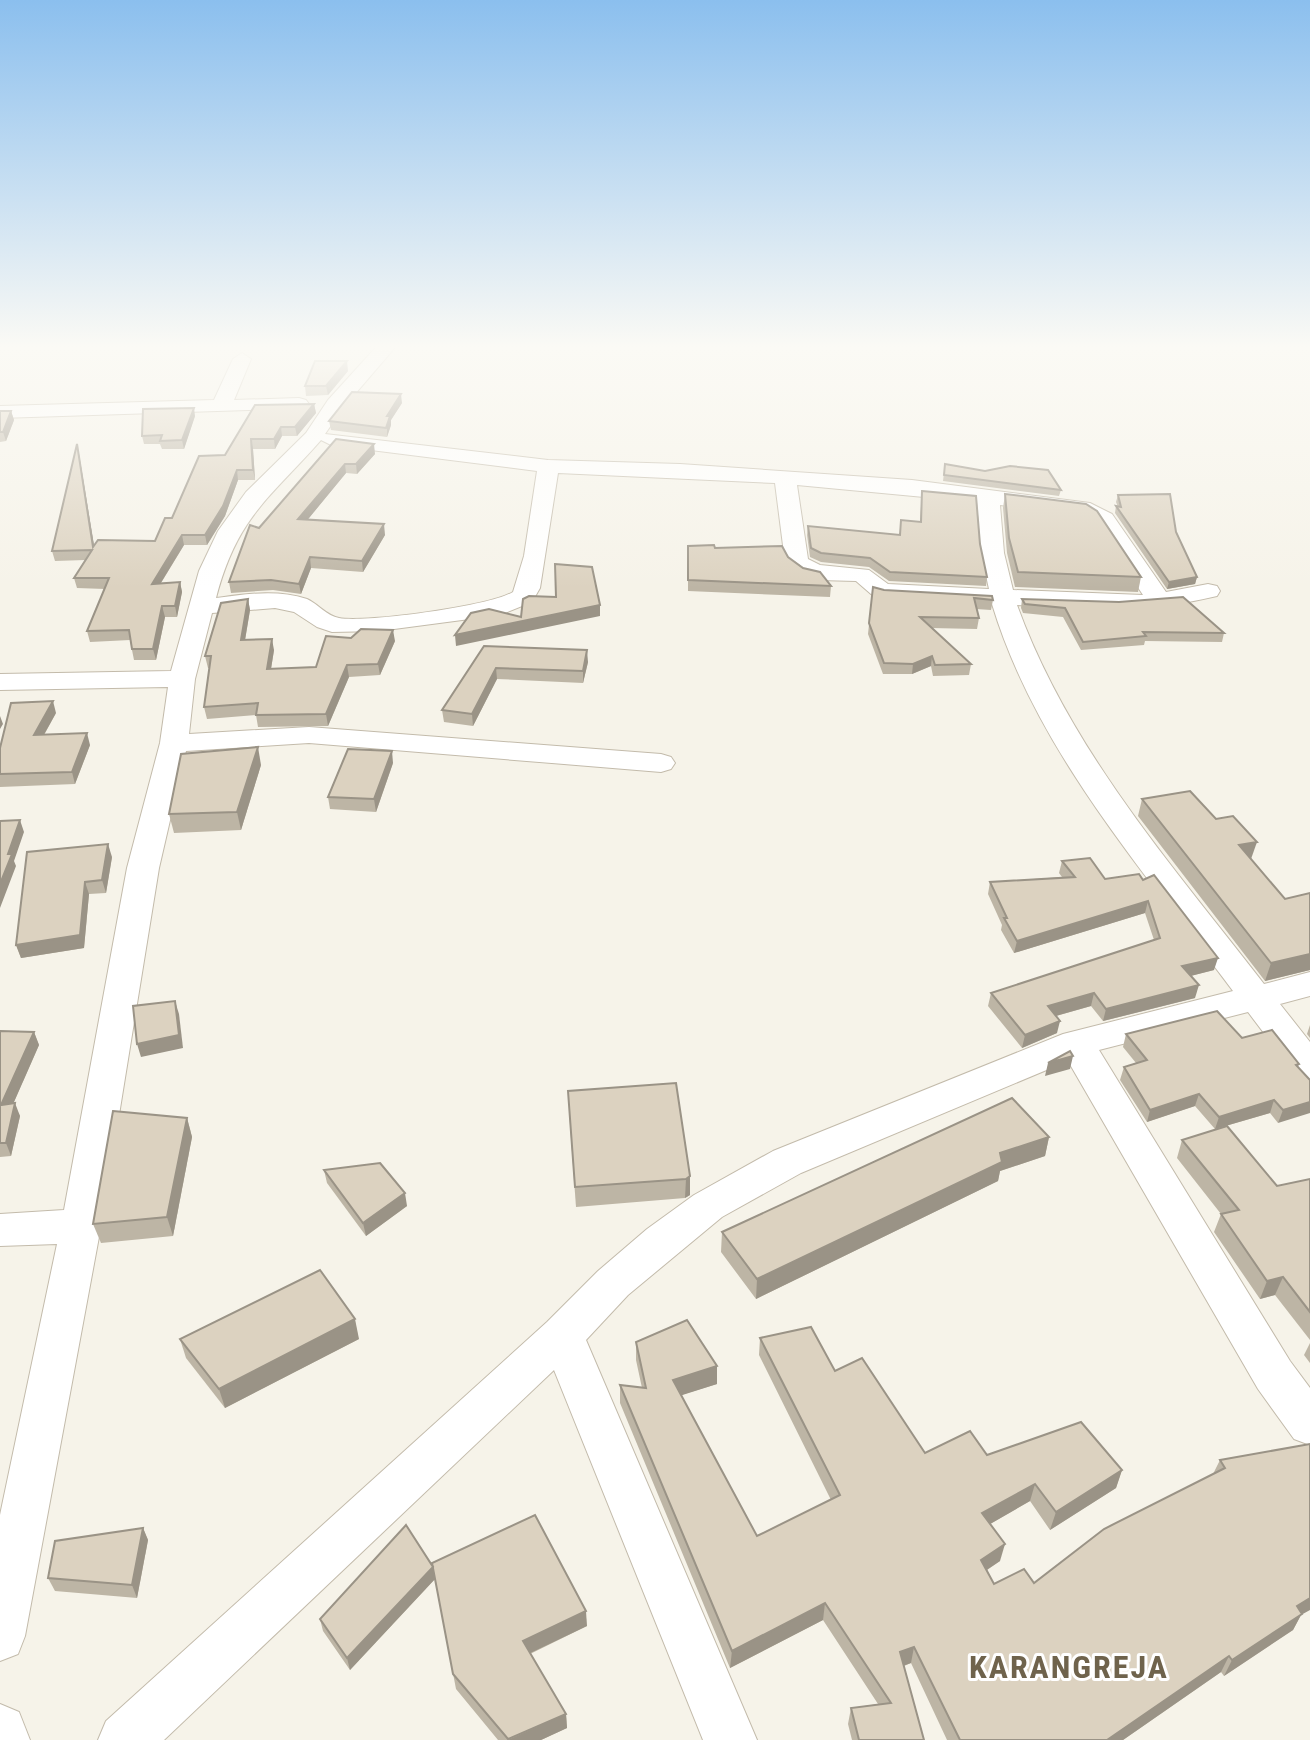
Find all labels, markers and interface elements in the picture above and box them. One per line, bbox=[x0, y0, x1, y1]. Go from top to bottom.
district label: KARANGREJA bbox=[969, 1648, 1169, 1686]

